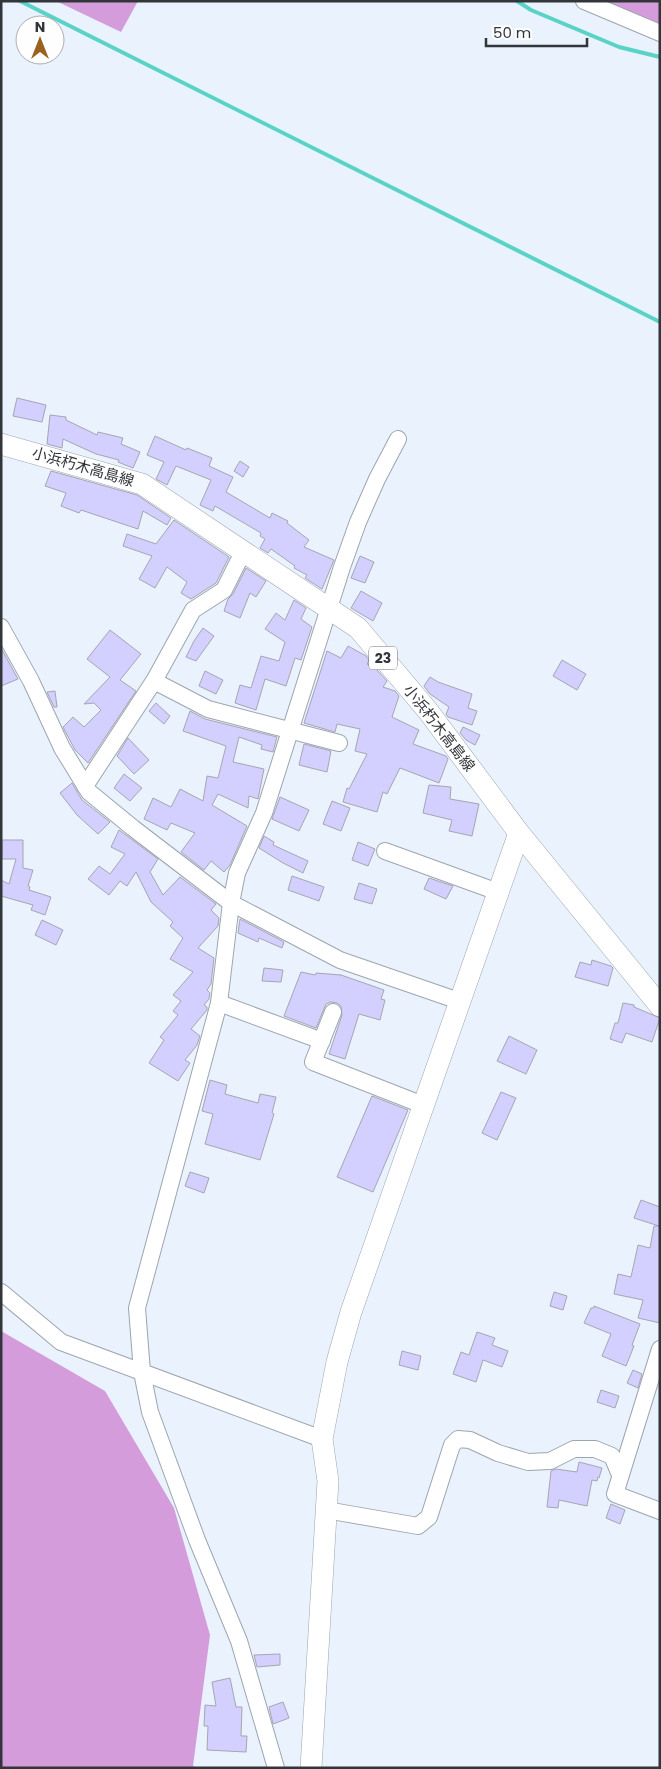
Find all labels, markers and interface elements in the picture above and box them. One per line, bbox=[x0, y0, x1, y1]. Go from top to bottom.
north arrow bbox=[15, 15, 65, 65]
scale bar bbox=[486, 15, 587, 47]
text: N bbox=[35, 17, 45, 37]
text: 50 m bbox=[493, 22, 531, 43]
street label: 小浜朽木高島線 bbox=[30, 442, 137, 491]
road number: 23 bbox=[369, 646, 397, 670]
street label: 小浜朽木高島線 bbox=[399, 680, 480, 776]

